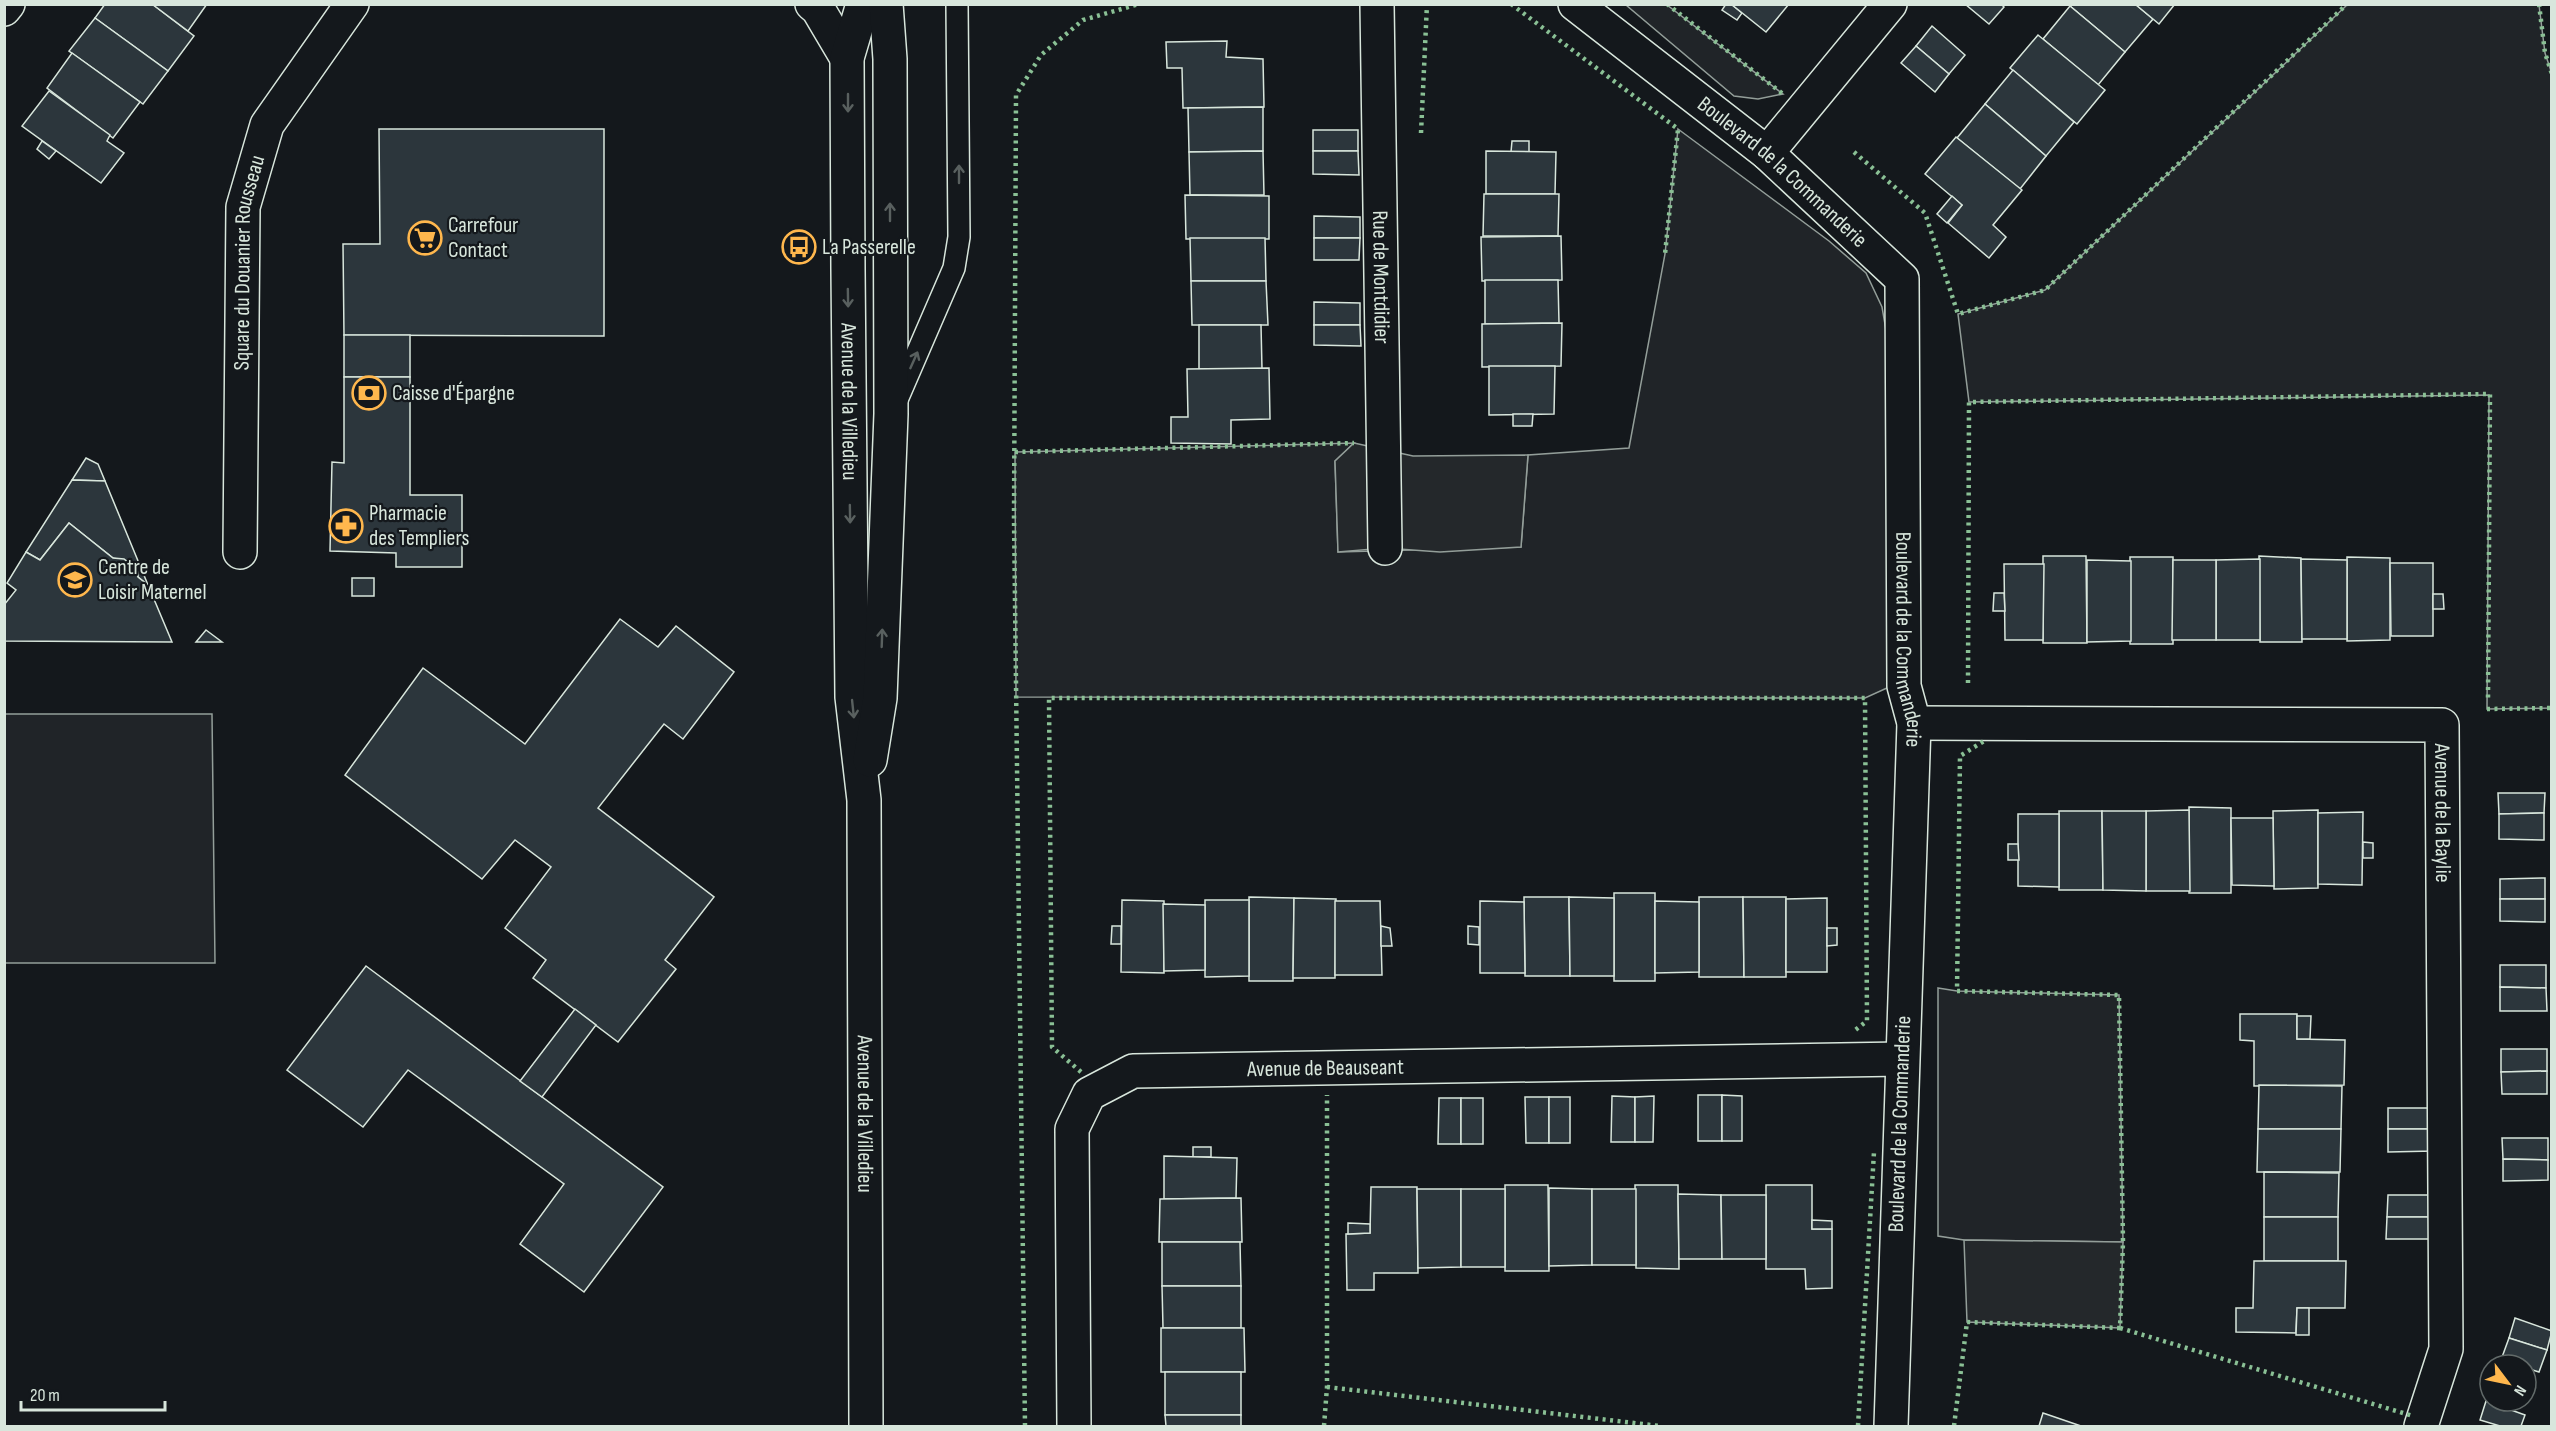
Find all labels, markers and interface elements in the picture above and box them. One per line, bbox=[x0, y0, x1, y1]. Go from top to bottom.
street label: Boulevard de la Commanderie bbox=[1692, 91, 1873, 253]
one-way arrow bbox=[842, 92, 854, 112]
street label: Square du Douanier Rousseau bbox=[228, 152, 271, 370]
one-way arrow bbox=[953, 164, 965, 184]
one-way arrow bbox=[884, 203, 896, 223]
street label: Rue de Montdidier bbox=[1367, 210, 1395, 344]
place label: Carrefour Contact bbox=[448, 212, 518, 264]
supermarket icon: Carrefour Contact bbox=[407, 220, 443, 256]
bus stop icon: La Passerelle bbox=[781, 229, 817, 265]
place label: La Passerelle bbox=[822, 234, 916, 261]
one-way arrow bbox=[842, 287, 854, 307]
street label: Avenue de la Villedieu bbox=[835, 322, 863, 480]
one-way arrow bbox=[909, 351, 920, 370]
bank icon: Caisse d'Épargne bbox=[351, 375, 387, 411]
place label: Caisse d'Épargne bbox=[392, 380, 515, 407]
place label: Pharmacie des Templiers bbox=[369, 500, 469, 552]
one-way arrow bbox=[844, 503, 856, 523]
pharmacy icon: Pharmacie des Templiers bbox=[328, 508, 364, 544]
street label: Boulevard de la Commanderie bbox=[1889, 532, 1928, 748]
place label: Centre de Loisir Maternel bbox=[98, 554, 207, 606]
school or university icon: Centre de Loisir Maternel bbox=[57, 562, 93, 598]
one-way arrow bbox=[877, 628, 888, 648]
one-way arrow bbox=[848, 698, 859, 718]
street label: Avenue de la Baylie bbox=[2429, 742, 2457, 883]
street label: Boulevard de la Commanderie bbox=[1883, 1015, 1917, 1233]
street label: Avenue de la Villedieu bbox=[851, 1034, 879, 1193]
street label: Avenue de Beauseant bbox=[1246, 1053, 1404, 1083]
north arrow bbox=[2478, 1353, 2538, 1413]
scale bar bbox=[21, 1374, 165, 1412]
text: N bbox=[2509, 1381, 2530, 1399]
text: 20 m bbox=[30, 1385, 60, 1406]

